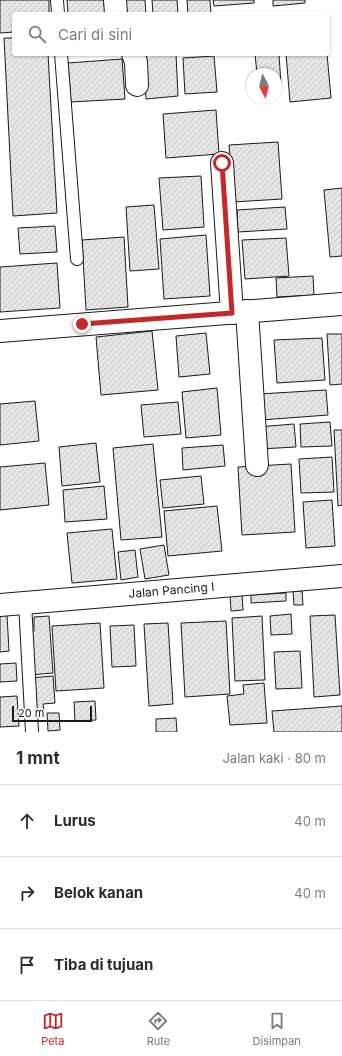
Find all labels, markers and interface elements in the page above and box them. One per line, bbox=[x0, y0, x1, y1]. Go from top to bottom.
search box bbox=[12, 12, 330, 56]
icon: search bbox=[26, 23, 48, 45]
text: Cari di sini bbox=[58, 25, 132, 44]
north arrow bbox=[246, 68, 282, 104]
route start bbox=[213, 154, 231, 172]
route end bbox=[73, 315, 91, 333]
street label: Jalan Pancing I bbox=[128, 579, 215, 601]
scale bar bbox=[12, 704, 92, 723]
text: 20 m bbox=[18, 706, 44, 720]
text: 1 mnt bbox=[16, 748, 60, 768]
text: Jalan kaki · 80 m bbox=[222, 750, 326, 766]
icon: ahead bbox=[16, 810, 38, 832]
text: Lurus bbox=[54, 811, 96, 830]
text: 40 m bbox=[294, 813, 326, 829]
icon: right bbox=[16, 882, 38, 904]
text: Belok kanan bbox=[54, 883, 143, 902]
text: 40 m bbox=[294, 885, 326, 901]
icon: arrive bbox=[16, 954, 38, 976]
text: Tiba di tujuan bbox=[54, 955, 153, 974]
tab: Peta bbox=[41, 1010, 64, 1048]
tab: Rute bbox=[147, 1010, 170, 1048]
tab: Disimpan bbox=[253, 1010, 301, 1048]

